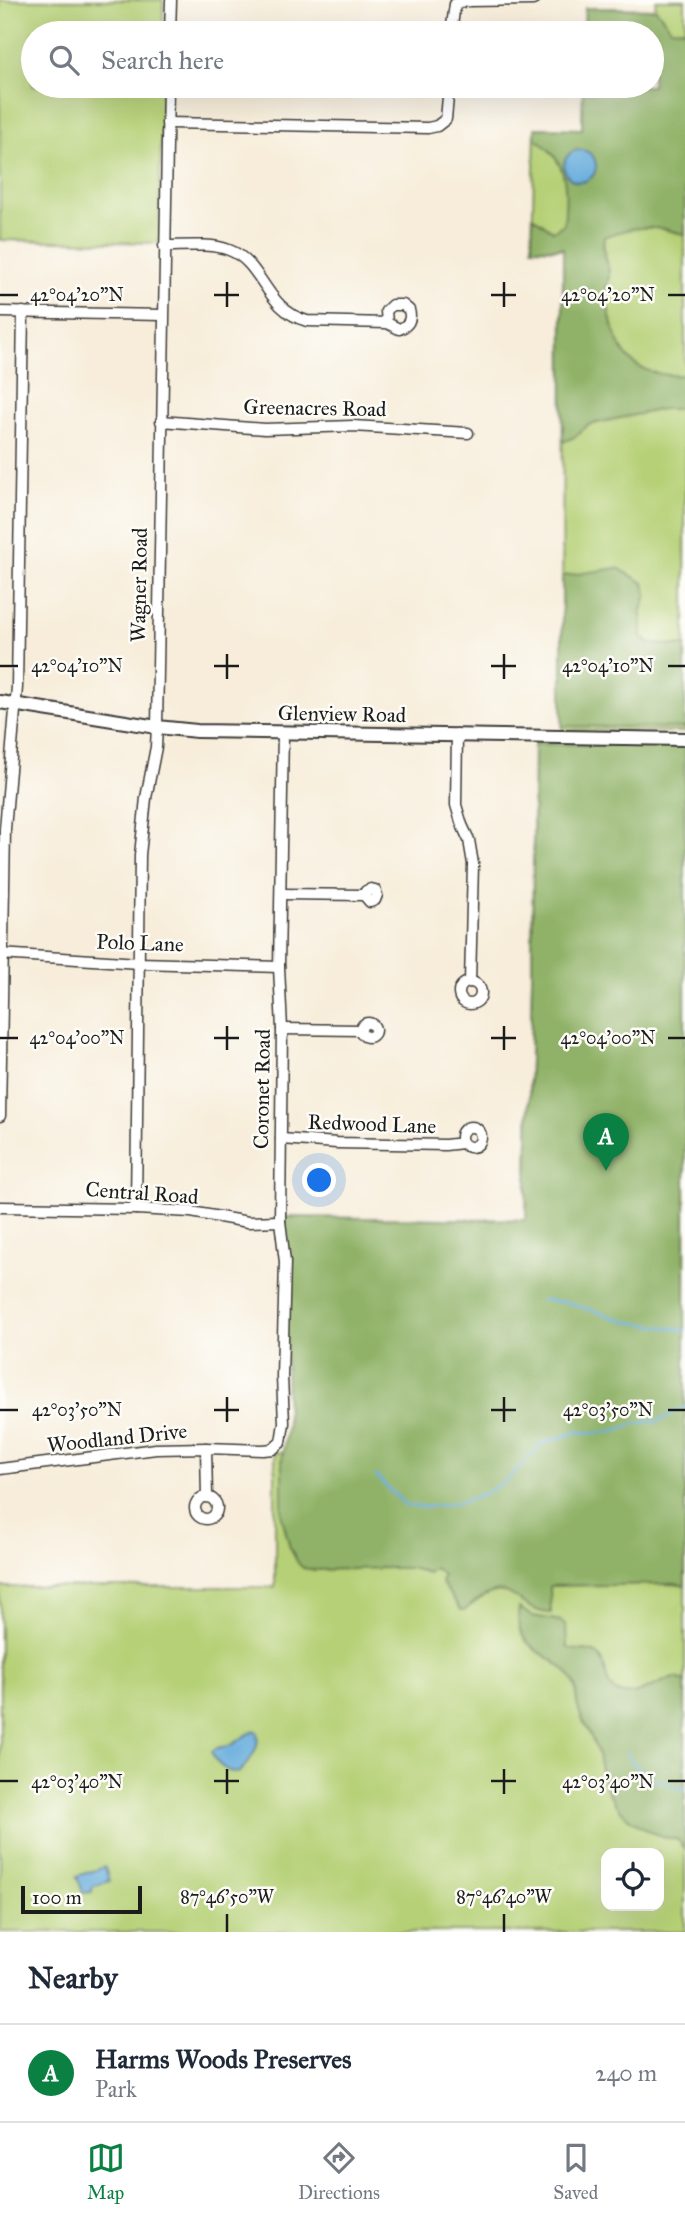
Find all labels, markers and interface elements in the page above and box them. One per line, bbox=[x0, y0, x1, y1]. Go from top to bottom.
search box bbox=[21, 21, 664, 98]
icon: search bbox=[45, 41, 83, 79]
text: Search here bbox=[101, 44, 224, 76]
text: 42°04'20"N bbox=[30, 284, 124, 306]
text: 42°04'20"N bbox=[561, 284, 655, 306]
street label: Greenacres Road bbox=[243, 394, 387, 422]
street label: Wagner Road bbox=[125, 527, 153, 643]
text: 42°04'10"N bbox=[31, 655, 123, 677]
text: 42°04'10"N bbox=[562, 655, 654, 677]
street label: Glenview Road bbox=[278, 700, 407, 728]
street label: Polo Lane bbox=[96, 928, 184, 958]
text: 42°04'00"N bbox=[29, 1027, 125, 1049]
text: 42°04'00"N bbox=[560, 1027, 656, 1049]
street label: Coronet Road bbox=[248, 1028, 276, 1149]
street label: Redwood Lane bbox=[307, 1109, 437, 1139]
pin: A bbox=[583, 1113, 629, 1171]
your location bbox=[302, 1163, 336, 1197]
street label: Central Road bbox=[84, 1176, 200, 1210]
text: 42°03'50"N bbox=[32, 1399, 122, 1421]
text: 42°03'50"N bbox=[563, 1399, 653, 1421]
street label: Woodland Drive bbox=[46, 1418, 189, 1458]
text: 42°03'40"N bbox=[31, 1771, 123, 1793]
text: 42°03'40"N bbox=[562, 1771, 654, 1793]
map controls bbox=[601, 1848, 664, 1911]
button: locate bbox=[601, 1848, 664, 1911]
scale bar bbox=[21, 1883, 142, 1915]
text: 100 m bbox=[32, 1886, 82, 1909]
text: 87°46'50"W bbox=[180, 1886, 275, 1908]
text: 87°46'40"W bbox=[456, 1886, 553, 1908]
text: Nearby bbox=[28, 1960, 118, 1996]
text: Harms Woods Preserves bbox=[95, 2043, 352, 2075]
text: A bbox=[43, 2059, 59, 2087]
text: 240 m bbox=[595, 2059, 657, 2087]
text: Park bbox=[95, 2075, 137, 2103]
tab: Map bbox=[87, 2139, 125, 2204]
tab: Directions bbox=[298, 2139, 380, 2204]
tab: Saved bbox=[553, 2139, 598, 2204]

